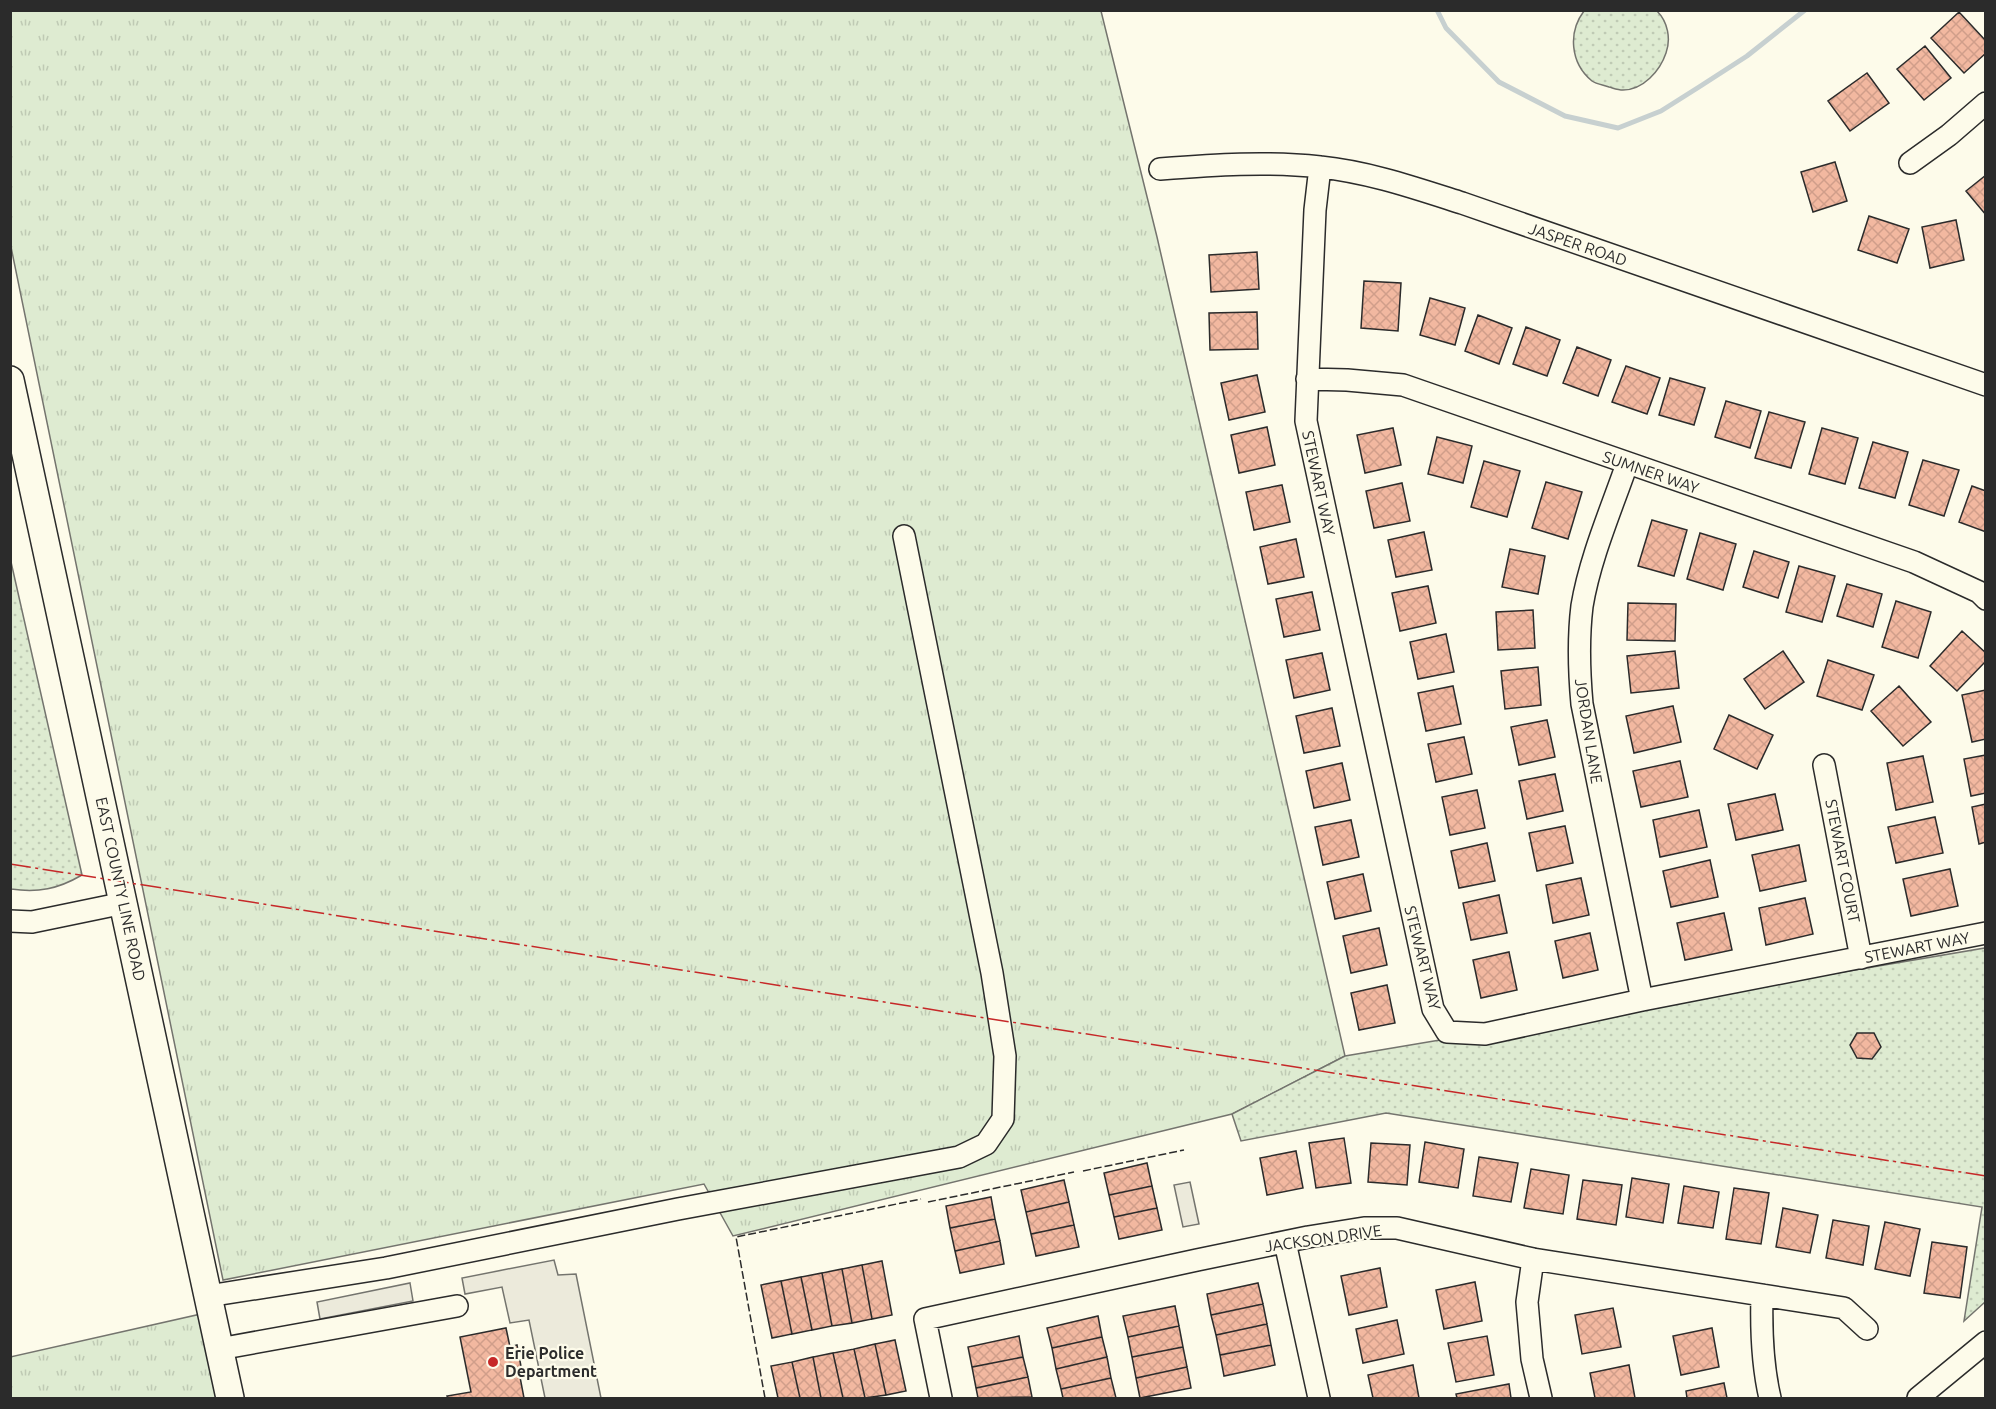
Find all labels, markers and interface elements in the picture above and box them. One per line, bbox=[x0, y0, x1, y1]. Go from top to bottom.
street label: JASPER ROAD bbox=[1526, 219, 1630, 269]
street label: STEWART WAY bbox=[1299, 429, 1339, 538]
street label: SUMNER WAY bbox=[1601, 447, 1702, 497]
street label: JORDAN LANE bbox=[1572, 677, 1606, 785]
street label: EAST COUNTY LINE ROAD bbox=[93, 795, 149, 983]
street label: STEWART COURT bbox=[1822, 798, 1864, 924]
street label: STEWART WAY bbox=[1401, 904, 1445, 1013]
street label: STEWART WAY bbox=[1863, 928, 1972, 966]
street label: JACKSON DRIVE bbox=[1263, 1221, 1383, 1255]
place label: Erie Police Department bbox=[505, 1344, 597, 1380]
marker: Erie Police Department bbox=[486, 1355, 500, 1369]

